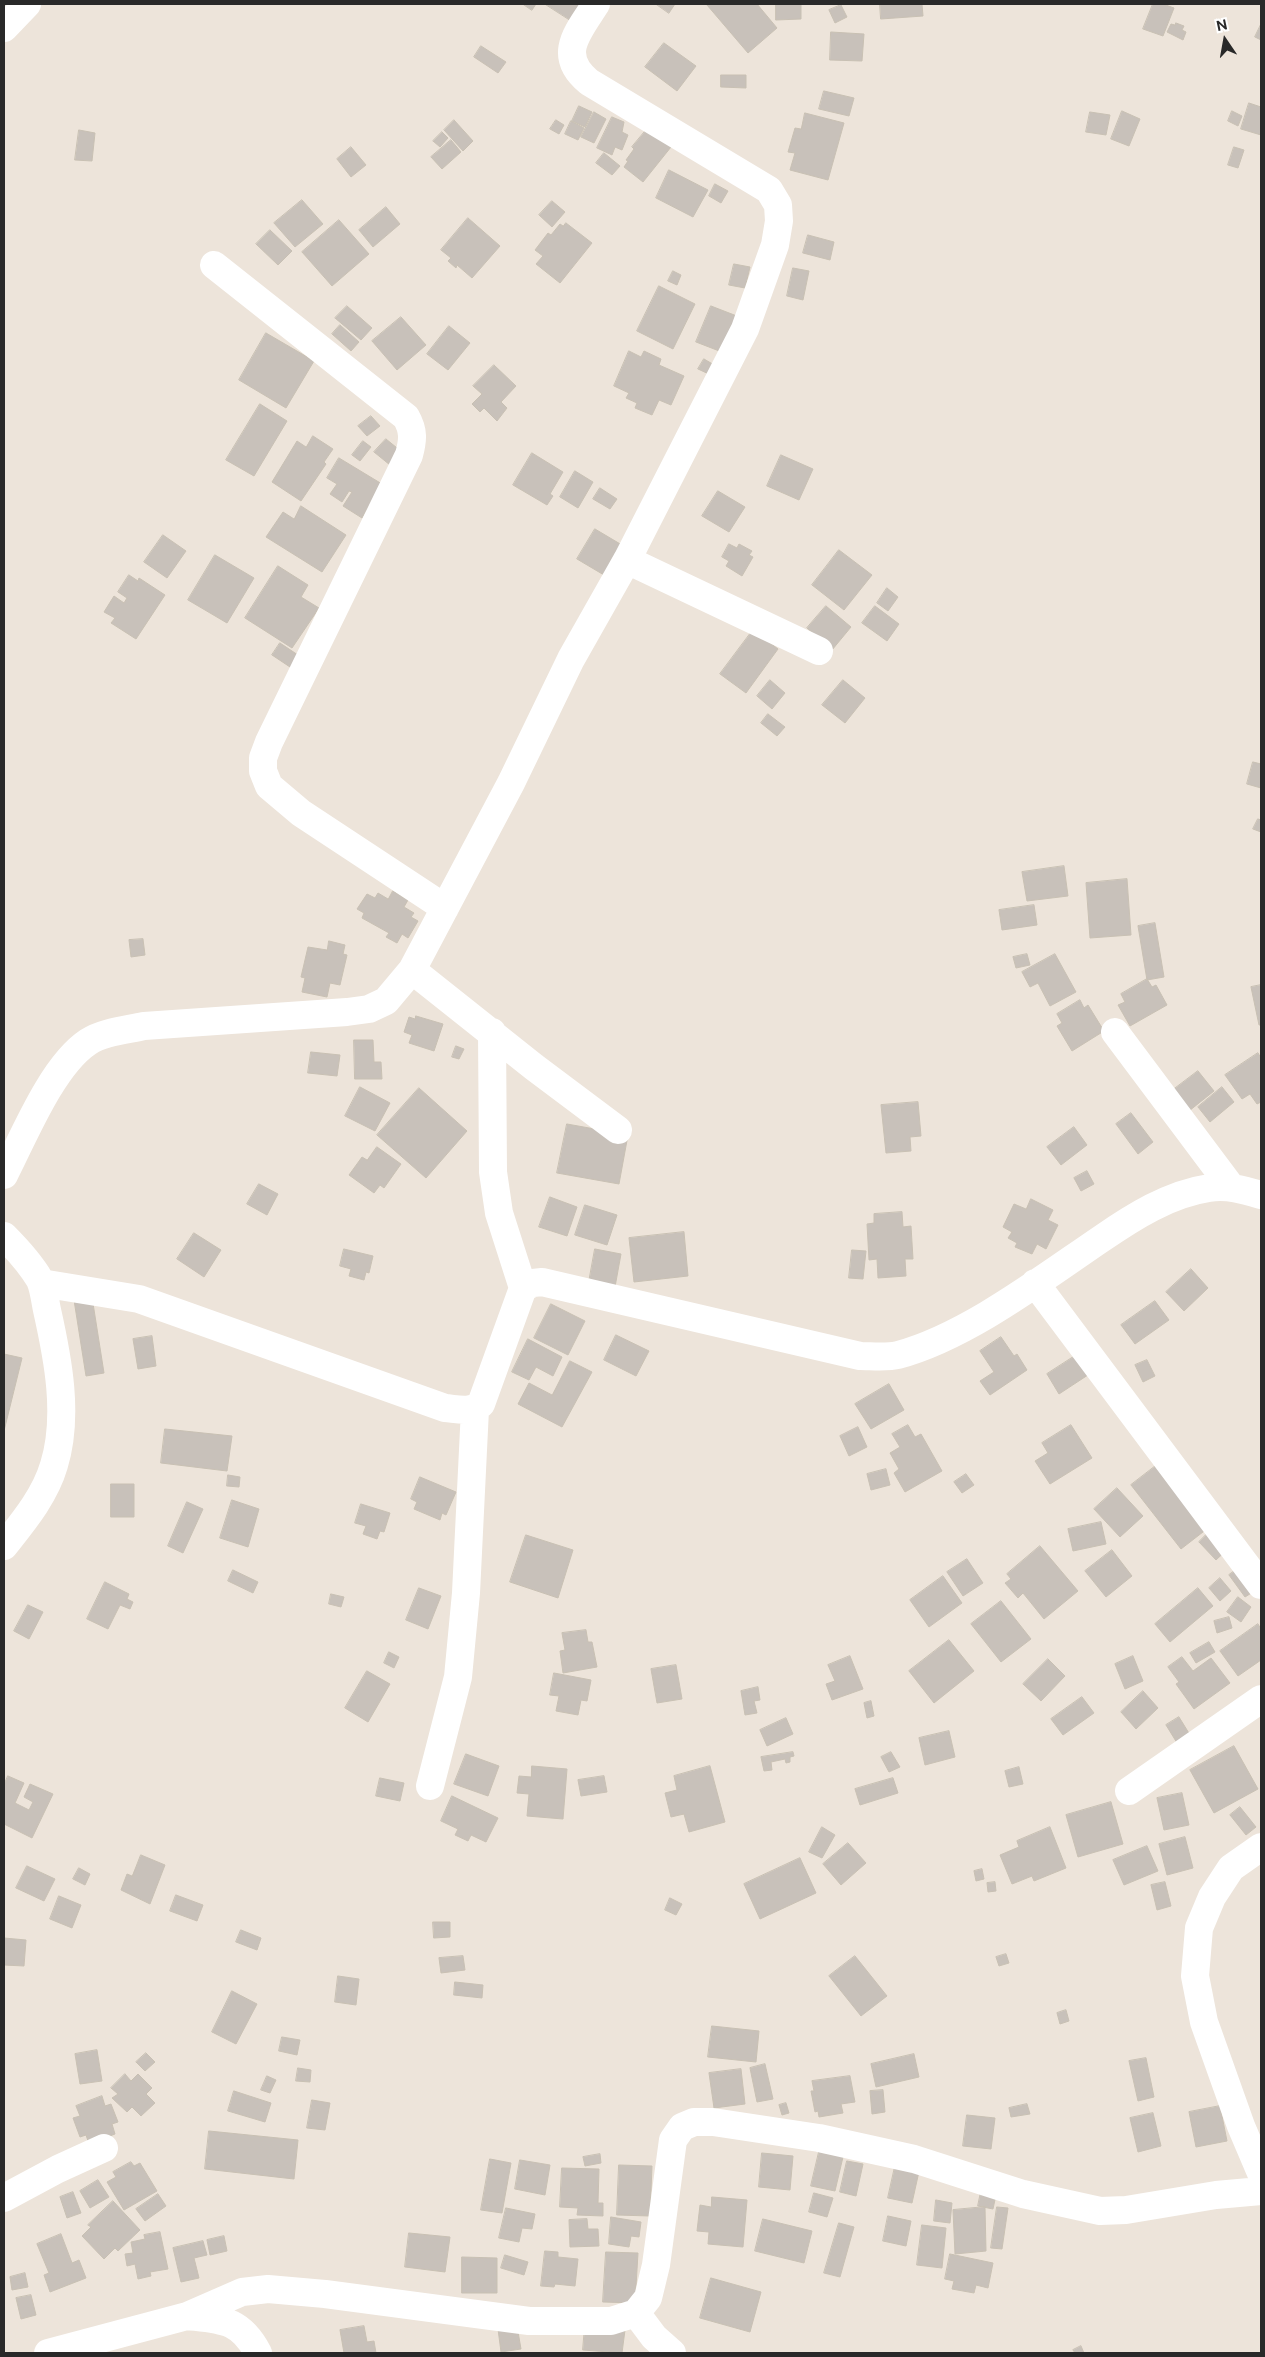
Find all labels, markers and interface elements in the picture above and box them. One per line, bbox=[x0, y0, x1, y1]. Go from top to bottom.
north arrow bbox=[1200, 15, 1250, 65]
text: N bbox=[1215, 16, 1229, 34]

